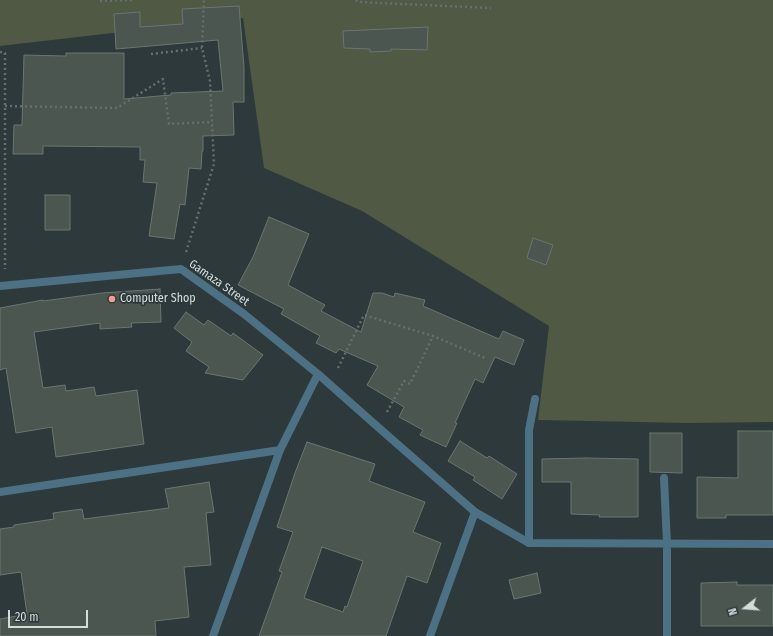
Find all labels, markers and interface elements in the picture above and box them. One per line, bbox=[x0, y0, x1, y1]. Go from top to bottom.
street label: Gamaza Street bbox=[186, 257, 252, 309]
place label: Computer Shop bbox=[120, 292, 196, 306]
marker: Computer Shop bbox=[107, 294, 117, 304]
north arrow bbox=[725, 588, 765, 628]
scale bar bbox=[10, 602, 90, 628]
text: N bbox=[726, 607, 740, 617]
text: 20 m bbox=[15, 610, 39, 624]

